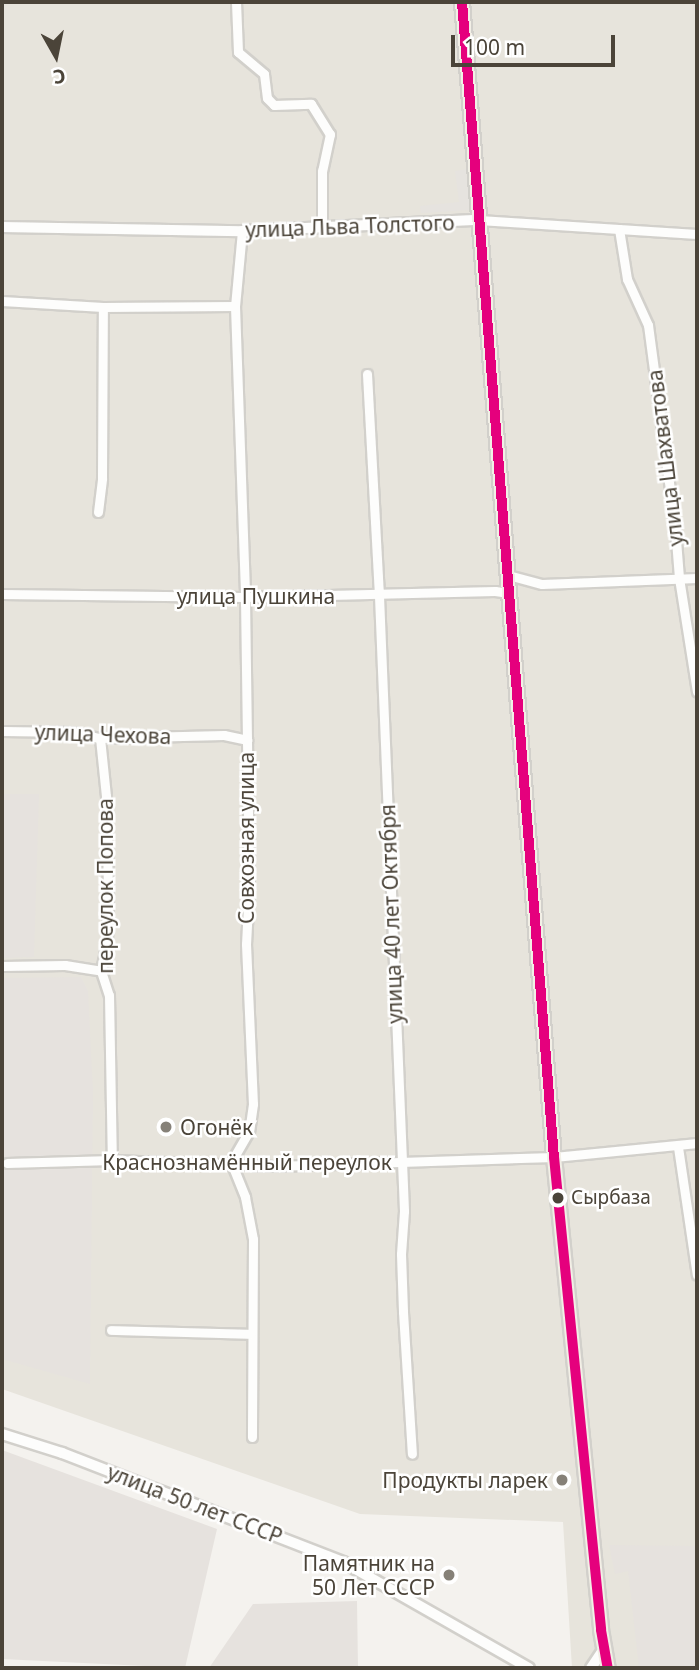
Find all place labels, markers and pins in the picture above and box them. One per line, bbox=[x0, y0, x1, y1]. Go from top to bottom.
place label: Огонёк bbox=[180, 1114, 253, 1140]
marker: Огонёк bbox=[158, 1119, 174, 1135]
place label: Сырбаза bbox=[571, 1187, 651, 1209]
marker: Сырбаза bbox=[551, 1191, 565, 1205]
place label: Продукты ларек bbox=[382, 1467, 548, 1493]
marker: Продукты ларек bbox=[554, 1472, 570, 1488]
place label: Памятник на 50 Лет СССР bbox=[303, 1550, 435, 1600]
marker: Памятник на 50 Лет СССР bbox=[441, 1567, 457, 1583]

